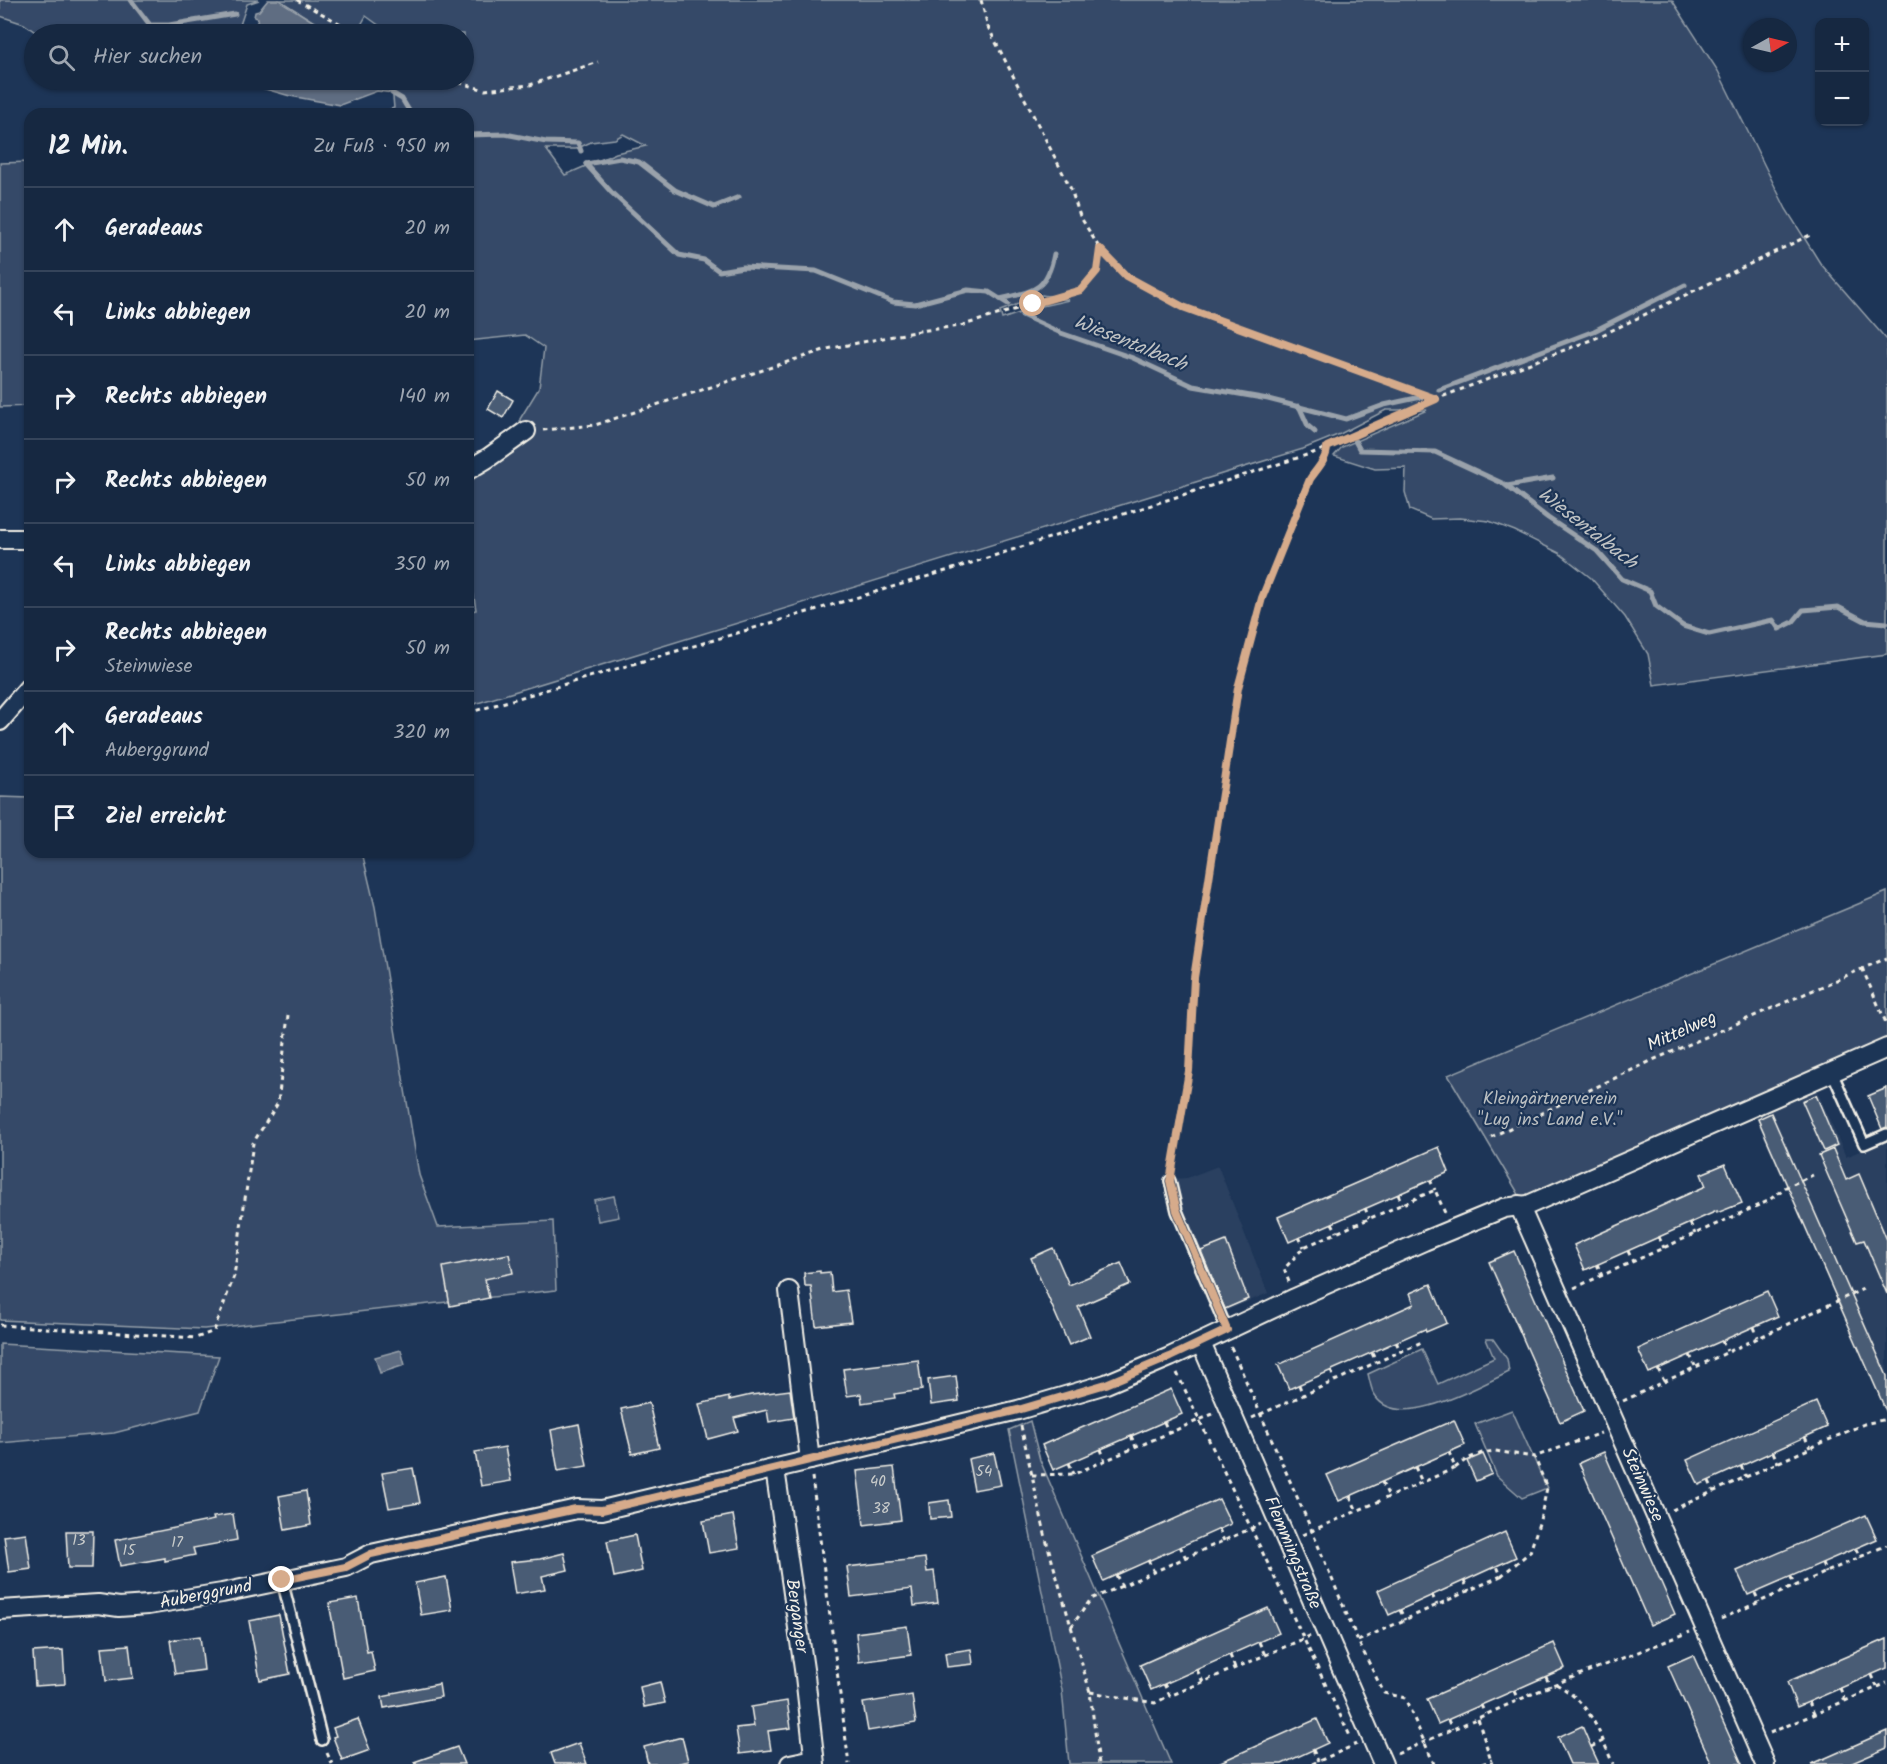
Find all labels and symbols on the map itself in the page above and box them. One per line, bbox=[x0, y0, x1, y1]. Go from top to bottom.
north arrow bbox=[1743, 18, 1797, 72]
route start bbox=[1019, 290, 1045, 316]
water label: Wiesentalbach bbox=[1069, 307, 1193, 382]
water label: Wiesentalbach bbox=[1530, 480, 1646, 580]
street label: Mittelweg bbox=[1642, 1004, 1722, 1060]
park label: Kleingärtnerverein "Lug ins Land e.V." bbox=[1477, 1085, 1623, 1135]
street label: Steinwiese bbox=[1613, 1443, 1671, 1527]
house number: 54 bbox=[976, 1460, 992, 1484]
house number: 40 bbox=[870, 1470, 886, 1494]
street label: Flemmingstraße bbox=[1255, 1492, 1329, 1614]
house number: 38 bbox=[872, 1497, 891, 1521]
house number: 13 bbox=[72, 1529, 86, 1553]
house number: 17 bbox=[171, 1531, 184, 1555]
house number: 15 bbox=[123, 1539, 136, 1563]
route end bbox=[268, 1566, 294, 1592]
street label: Auberggrund bbox=[157, 1572, 256, 1618]
street label: Berganger bbox=[776, 1577, 816, 1656]

